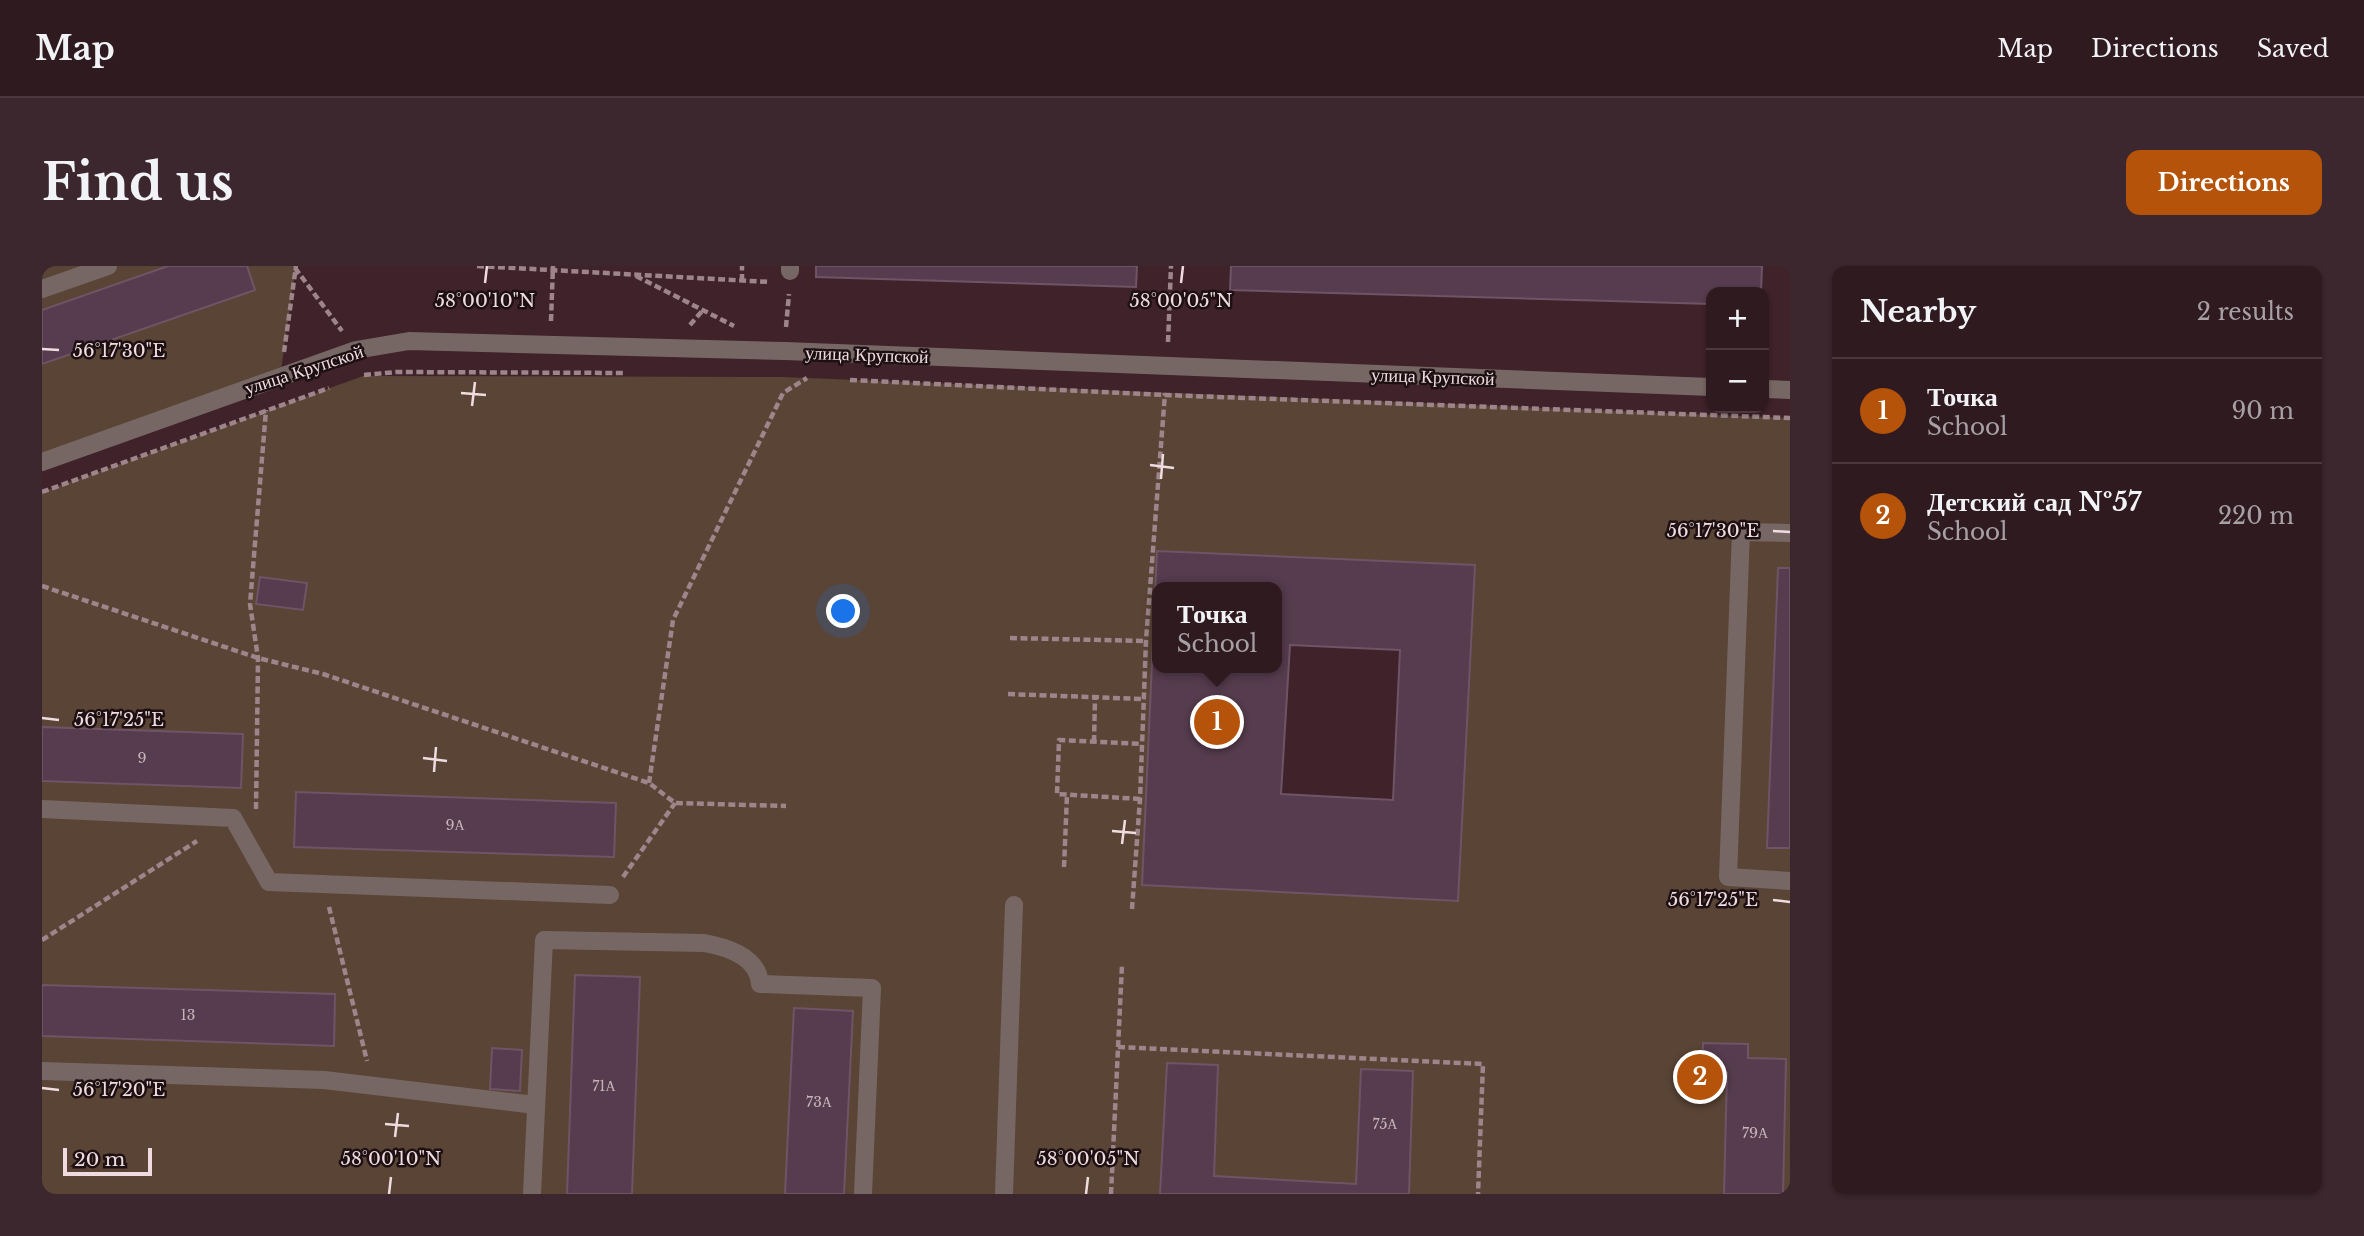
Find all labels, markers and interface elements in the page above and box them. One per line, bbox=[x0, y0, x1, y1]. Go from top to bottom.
text: Map bbox=[35, 28, 115, 69]
text: Map bbox=[1997, 34, 2053, 63]
text: Directions bbox=[2091, 34, 2219, 63]
text: Saved bbox=[2257, 34, 2329, 63]
button: Directions bbox=[2126, 150, 2322, 215]
text: Find us bbox=[42, 152, 234, 213]
map controls bbox=[1706, 287, 1769, 413]
button: + bbox=[1706, 287, 1769, 350]
text: 58°00'10"N bbox=[435, 290, 535, 312]
text: 58°00'05"N bbox=[1130, 290, 1232, 312]
text: Nearby bbox=[1860, 293, 1976, 330]
text: 2 results bbox=[2197, 298, 2294, 326]
text: 56°17'30"E bbox=[73, 340, 165, 362]
street label: улица Крупской bbox=[242, 340, 366, 400]
street label: улица Крупской bbox=[805, 342, 929, 368]
button: − bbox=[1706, 350, 1769, 413]
street label: улица Крупской bbox=[1371, 364, 1495, 390]
text: Точка bbox=[1927, 381, 1998, 413]
text: 1 bbox=[1878, 397, 1888, 425]
text: 90 m bbox=[2232, 397, 2294, 425]
text: School bbox=[1927, 413, 2008, 441]
text: Детский сад №57 bbox=[1927, 486, 2141, 518]
text: 2 bbox=[1876, 502, 1890, 530]
text: 220 m bbox=[2218, 502, 2294, 530]
text: School bbox=[1927, 518, 2008, 546]
text: 56°17'30"E bbox=[1667, 520, 1759, 542]
popup bbox=[1152, 582, 1282, 673]
your location bbox=[826, 594, 860, 628]
text: Точка bbox=[1177, 598, 1247, 630]
text: School bbox=[1177, 630, 1257, 658]
pin: 1 bbox=[1194, 696, 1240, 748]
text: 56°17'25"E bbox=[74, 709, 164, 731]
house number: 9 bbox=[137, 749, 147, 767]
house number: 9А bbox=[445, 816, 465, 834]
text: 56°17'25"E bbox=[1668, 889, 1758, 911]
house number: 13 bbox=[181, 1006, 195, 1024]
pin: 2 bbox=[1677, 1051, 1723, 1103]
house number: 71А bbox=[592, 1077, 617, 1095]
text: 56°17'20"E bbox=[73, 1079, 165, 1101]
house number: 73А bbox=[806, 1093, 833, 1111]
house number: 75А bbox=[1373, 1115, 1398, 1133]
house number: 79А bbox=[1742, 1124, 1769, 1142]
scale bar bbox=[63, 1145, 152, 1177]
text: 20 m bbox=[74, 1148, 125, 1171]
text: 58°00'10"N bbox=[341, 1148, 441, 1170]
text: 58°00'05"N bbox=[1037, 1148, 1139, 1170]

